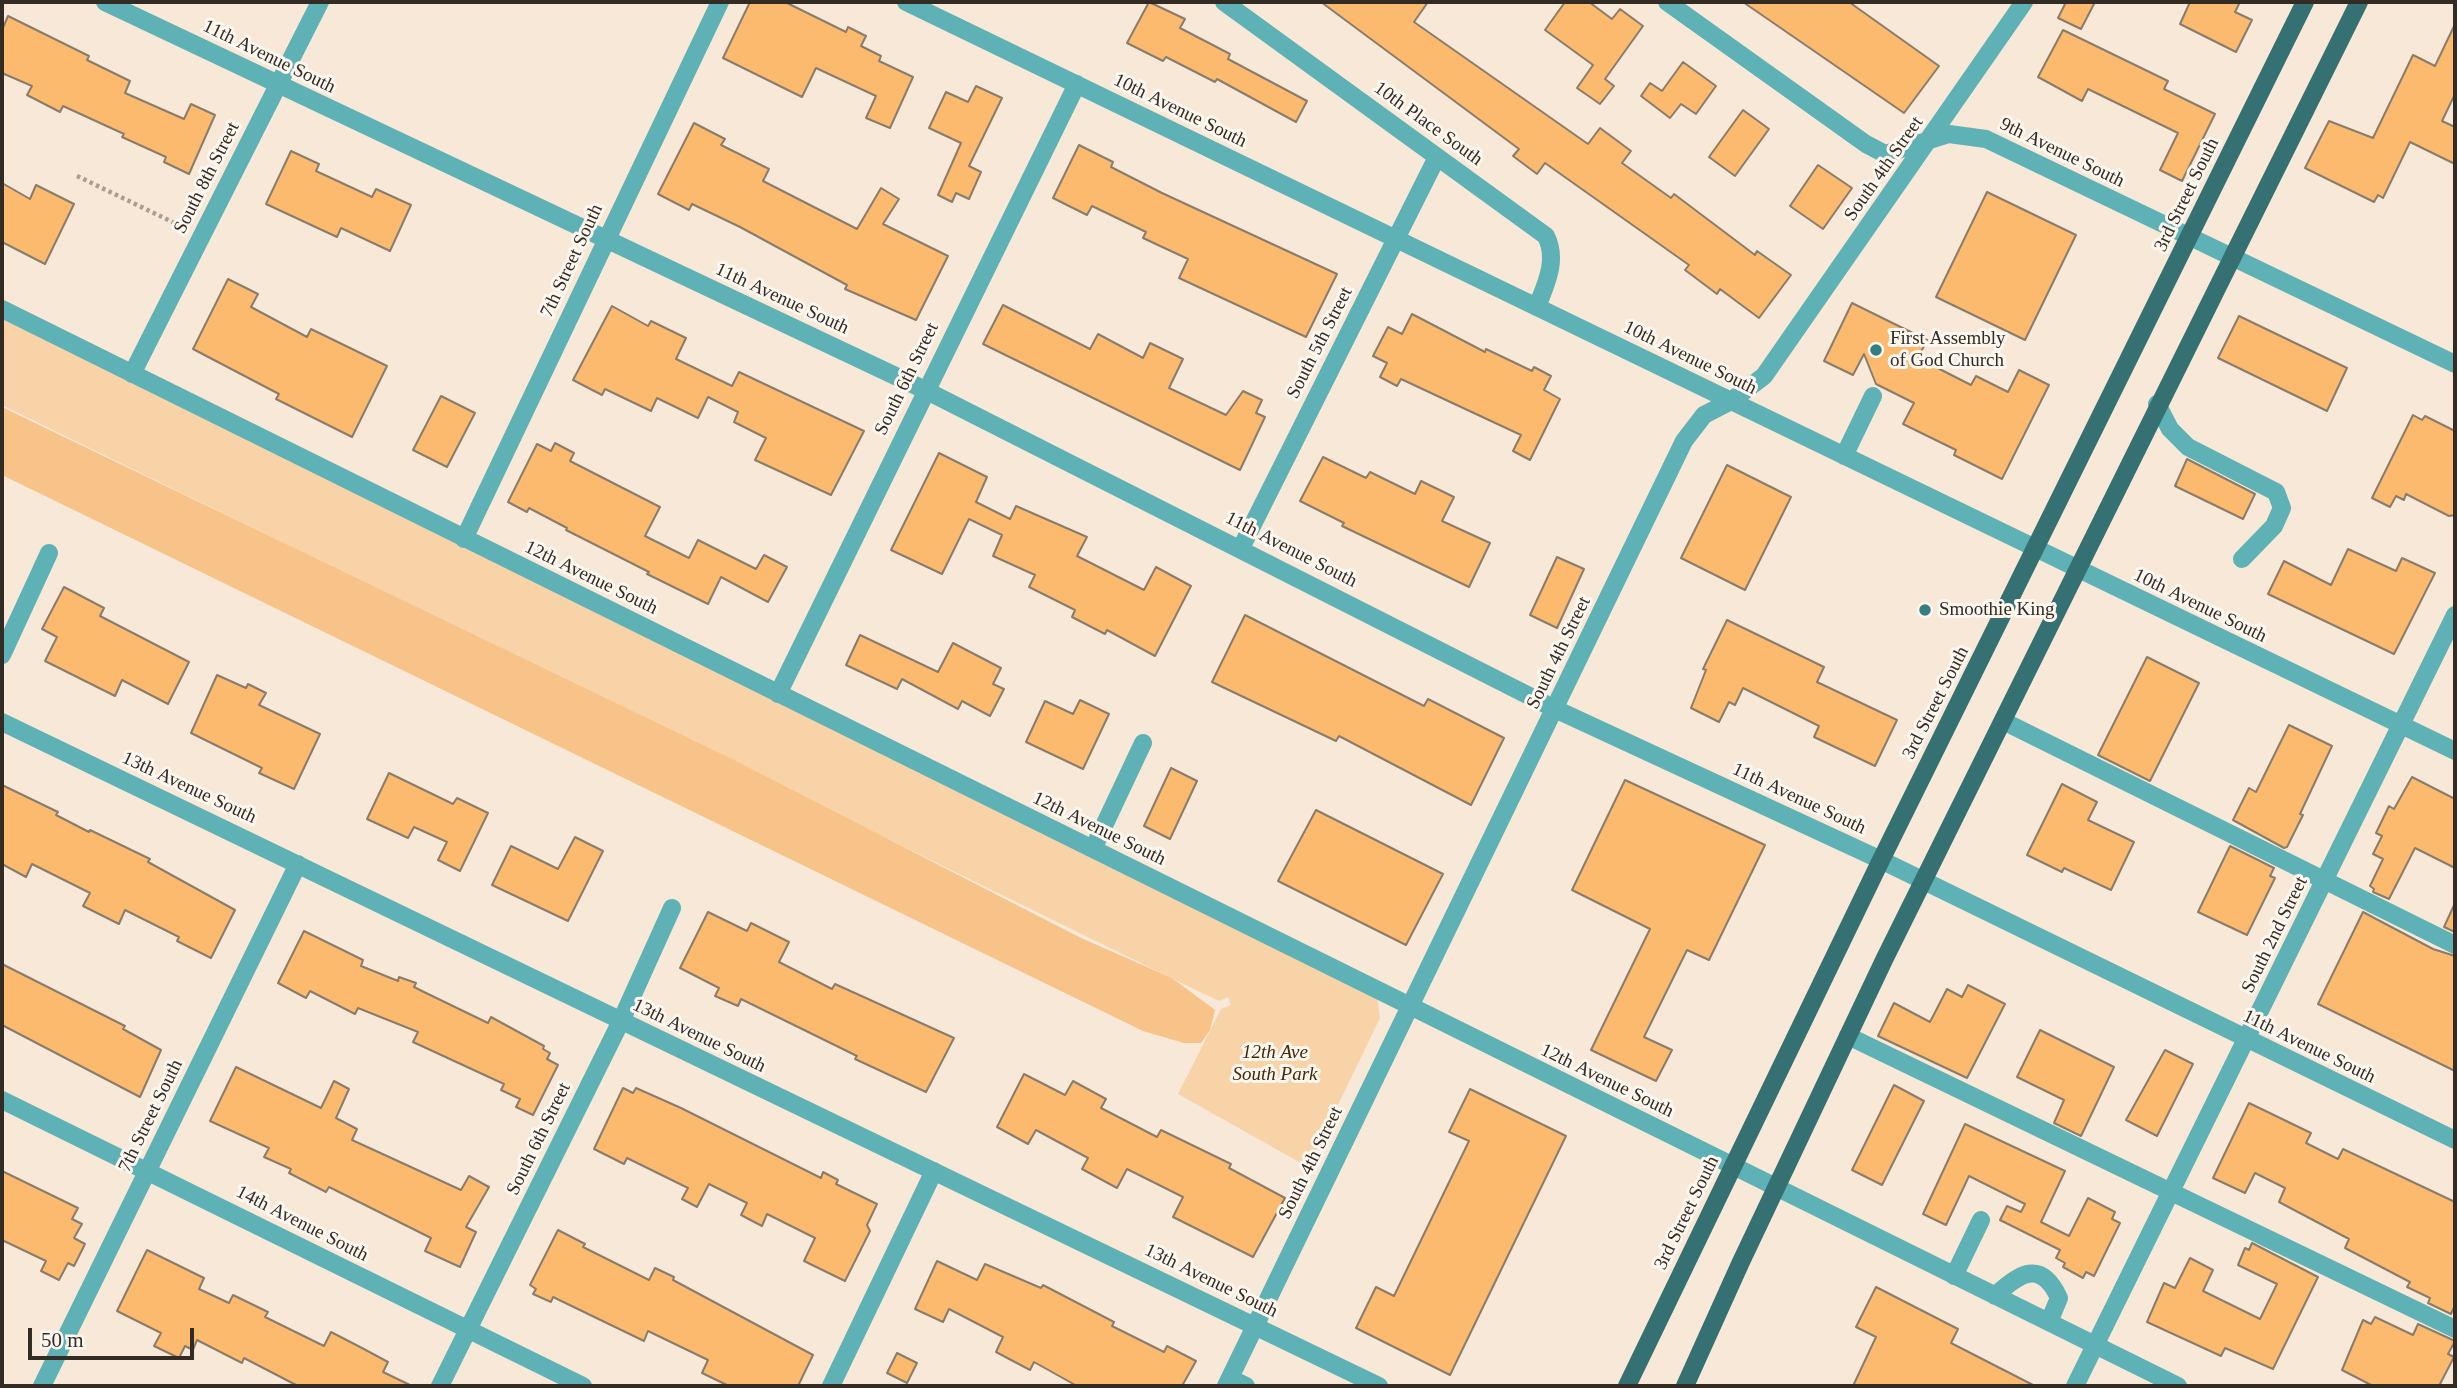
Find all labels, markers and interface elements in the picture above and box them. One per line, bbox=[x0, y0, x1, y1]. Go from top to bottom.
street label: 11th Avenue South bbox=[199, 15, 339, 99]
street label: 10th Avenue South bbox=[1110, 69, 1250, 153]
street label: 10th Place South bbox=[1369, 77, 1487, 171]
street label: South 4th Street bbox=[1840, 112, 1928, 226]
street label: 9th Avenue South bbox=[1996, 113, 2128, 193]
street label: South 8th Street bbox=[169, 118, 245, 238]
street label: 3rd Street South bbox=[2150, 135, 2224, 255]
street label: 7th Street South bbox=[536, 201, 608, 321]
street label: 11th Avenue South bbox=[712, 258, 852, 340]
street label: South 5th Street bbox=[1282, 283, 1358, 403]
street label: 10th Avenue South bbox=[1620, 316, 1760, 400]
street label: South 6th Street bbox=[870, 319, 944, 439]
place label: First Assembly of God Church bbox=[1890, 328, 2006, 372]
marker: First Assembly of God Church bbox=[1868, 342, 1884, 358]
street label: 11th Avenue South bbox=[1221, 507, 1361, 593]
street label: 12th Avenue South bbox=[521, 536, 661, 620]
street label: 10th Avenue South bbox=[2130, 564, 2270, 648]
street label: South 4th Street bbox=[1522, 593, 1596, 713]
place label: Smoothie King bbox=[1939, 599, 2055, 621]
marker: Smoothie King bbox=[1917, 602, 1933, 618]
street label: 3rd Street South bbox=[1898, 643, 1974, 763]
street label: 13th Avenue South bbox=[118, 747, 260, 829]
street label: 11th Avenue South bbox=[1729, 758, 1869, 840]
street label: 12th Avenue South bbox=[1029, 787, 1169, 871]
street label: South 2nd Street bbox=[2237, 873, 2313, 997]
street label: 13th Avenue South bbox=[629, 994, 769, 1078]
street label: 11th Avenue South bbox=[2239, 1005, 2379, 1089]
street label: 12th Avenue South bbox=[1537, 1039, 1677, 1123]
park label: 12th Ave South Park bbox=[1233, 1042, 1317, 1086]
street label: 7th Street South bbox=[114, 1056, 188, 1176]
street label: South 6th Street bbox=[502, 1079, 576, 1199]
street label: South 4th Street bbox=[1274, 1103, 1348, 1223]
street label: 3rd Street South bbox=[1650, 1153, 1724, 1273]
street label: 14th Avenue South bbox=[232, 1181, 372, 1267]
street label: 13th Avenue South bbox=[1141, 1239, 1281, 1323]
scale bar bbox=[32, 1314, 198, 1358]
text: 50 m bbox=[41, 1328, 84, 1352]

